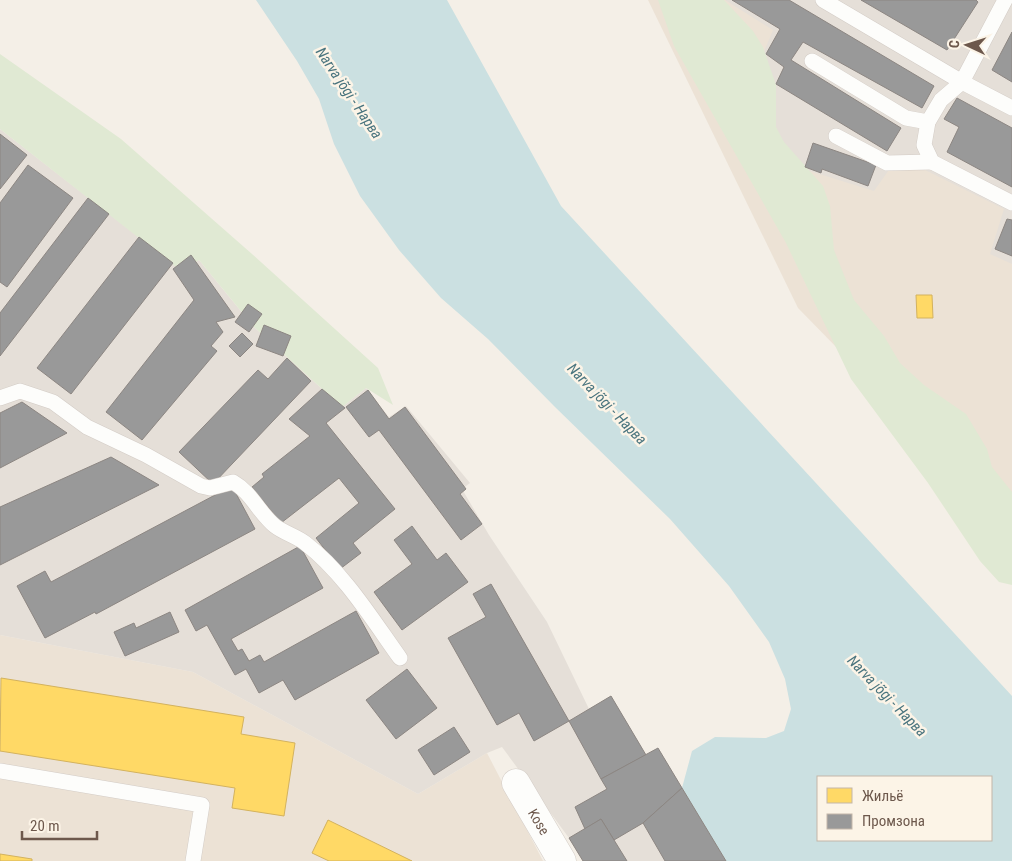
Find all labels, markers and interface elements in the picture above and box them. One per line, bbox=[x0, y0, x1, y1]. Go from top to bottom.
north arrow bbox=[942, 20, 992, 70]
text: С bbox=[946, 40, 962, 49]
water label: Narva jõgi - Нарва bbox=[312, 44, 386, 142]
water label: Narva jõgi - Нарва bbox=[564, 360, 650, 448]
water label: Narva jõgi - Нарва bbox=[844, 652, 930, 740]
legend bbox=[817, 776, 992, 841]
text: Жильё bbox=[862, 787, 903, 805]
street label: Kose bbox=[525, 806, 553, 838]
scale bar bbox=[22, 808, 98, 840]
text: Промзона bbox=[862, 812, 925, 830]
text: 20 m bbox=[30, 817, 60, 835]

